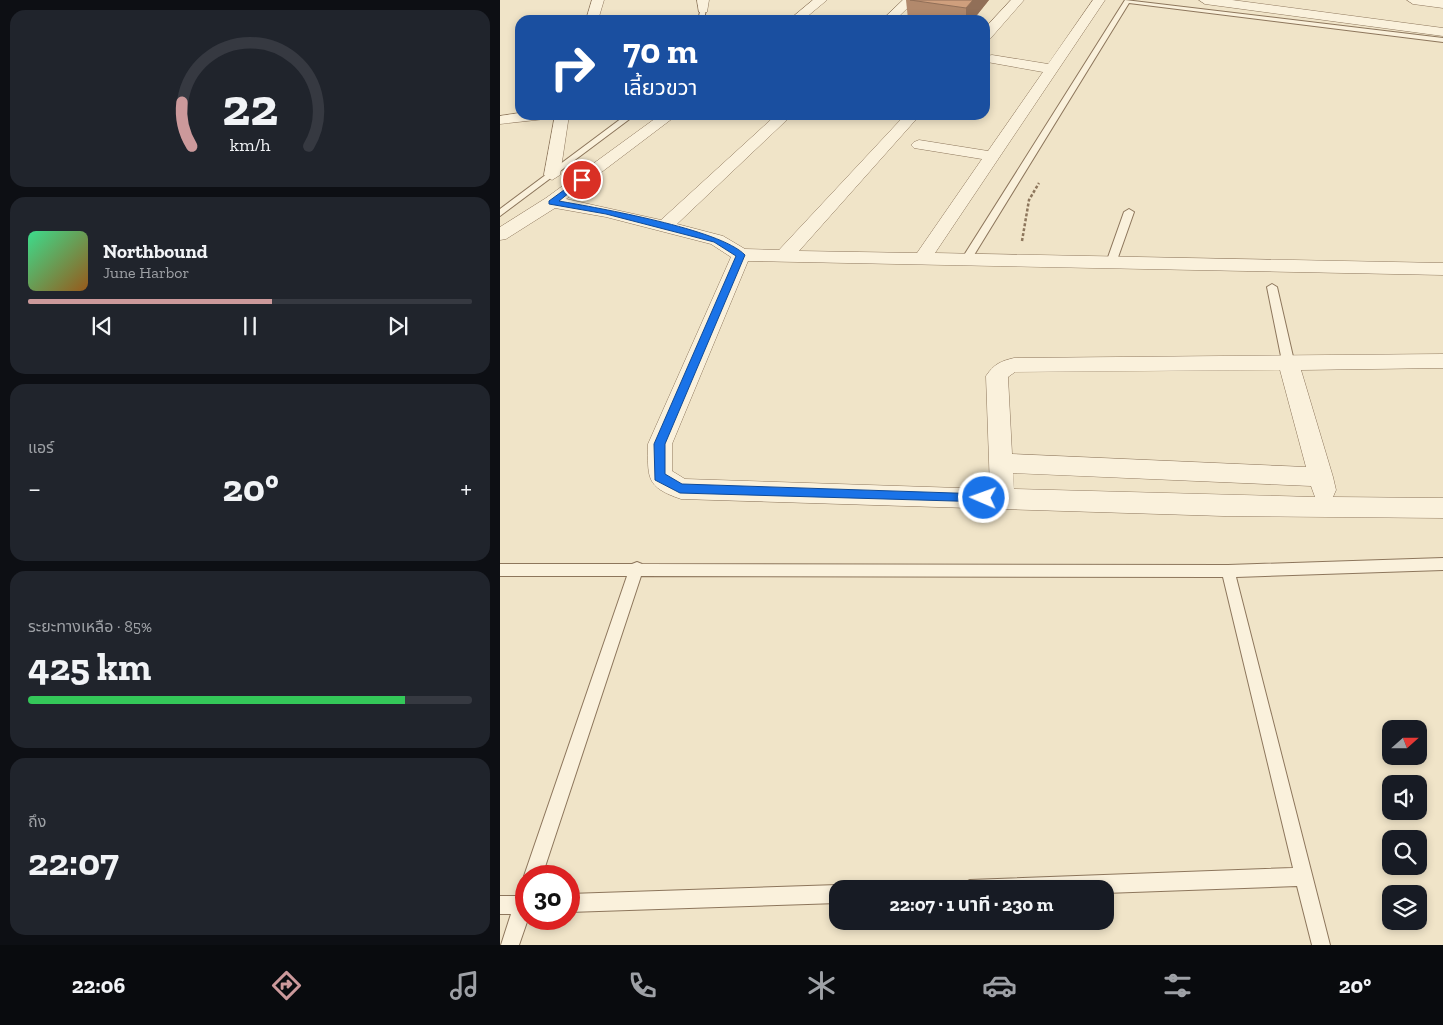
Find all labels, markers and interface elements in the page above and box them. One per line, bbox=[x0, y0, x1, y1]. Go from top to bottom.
text: 70 m bbox=[623, 30, 698, 72]
icon: right bbox=[540, 35, 605, 100]
text: เลี้ยวขวา bbox=[623, 74, 698, 101]
text: 22 bbox=[222, 76, 278, 138]
text: km/h bbox=[230, 134, 270, 156]
pin bbox=[561, 159, 603, 201]
icon: arrive bbox=[568, 166, 596, 194]
text: Northbound bbox=[103, 240, 208, 263]
text: June Harbor bbox=[103, 263, 189, 282]
icon: previous bbox=[88, 312, 116, 340]
icon: pause bbox=[236, 312, 264, 340]
icon: next bbox=[384, 312, 412, 340]
text: แอร์ bbox=[28, 438, 54, 457]
text: 20° bbox=[223, 465, 279, 511]
position arrow bbox=[957, 471, 1009, 523]
text: − bbox=[28, 472, 41, 505]
text: + bbox=[460, 472, 472, 505]
text: ระยะทางเหลือ · 85% bbox=[28, 617, 152, 636]
text: 425 km bbox=[28, 644, 151, 690]
north arrow bbox=[1382, 720, 1428, 765]
map controls bbox=[1382, 720, 1427, 930]
button: sound bbox=[1382, 775, 1427, 820]
text: ถึง bbox=[28, 812, 46, 831]
button: search bbox=[1382, 830, 1427, 875]
text: 22:07 bbox=[28, 839, 119, 885]
speed limit sign: 30 bbox=[515, 865, 580, 930]
button: layers bbox=[1382, 885, 1427, 930]
text: 22:07 · 1 นาที · 230 m bbox=[890, 893, 1053, 916]
icon: directions bbox=[269, 968, 304, 1003]
icon: music bbox=[447, 968, 482, 1003]
icon: phone bbox=[625, 968, 660, 1003]
icon: climate bbox=[804, 968, 839, 1003]
icon: car bbox=[982, 968, 1017, 1003]
icon: filters bbox=[1160, 968, 1195, 1003]
text: 22:06 bbox=[72, 972, 125, 999]
text: 20° bbox=[1339, 972, 1371, 999]

